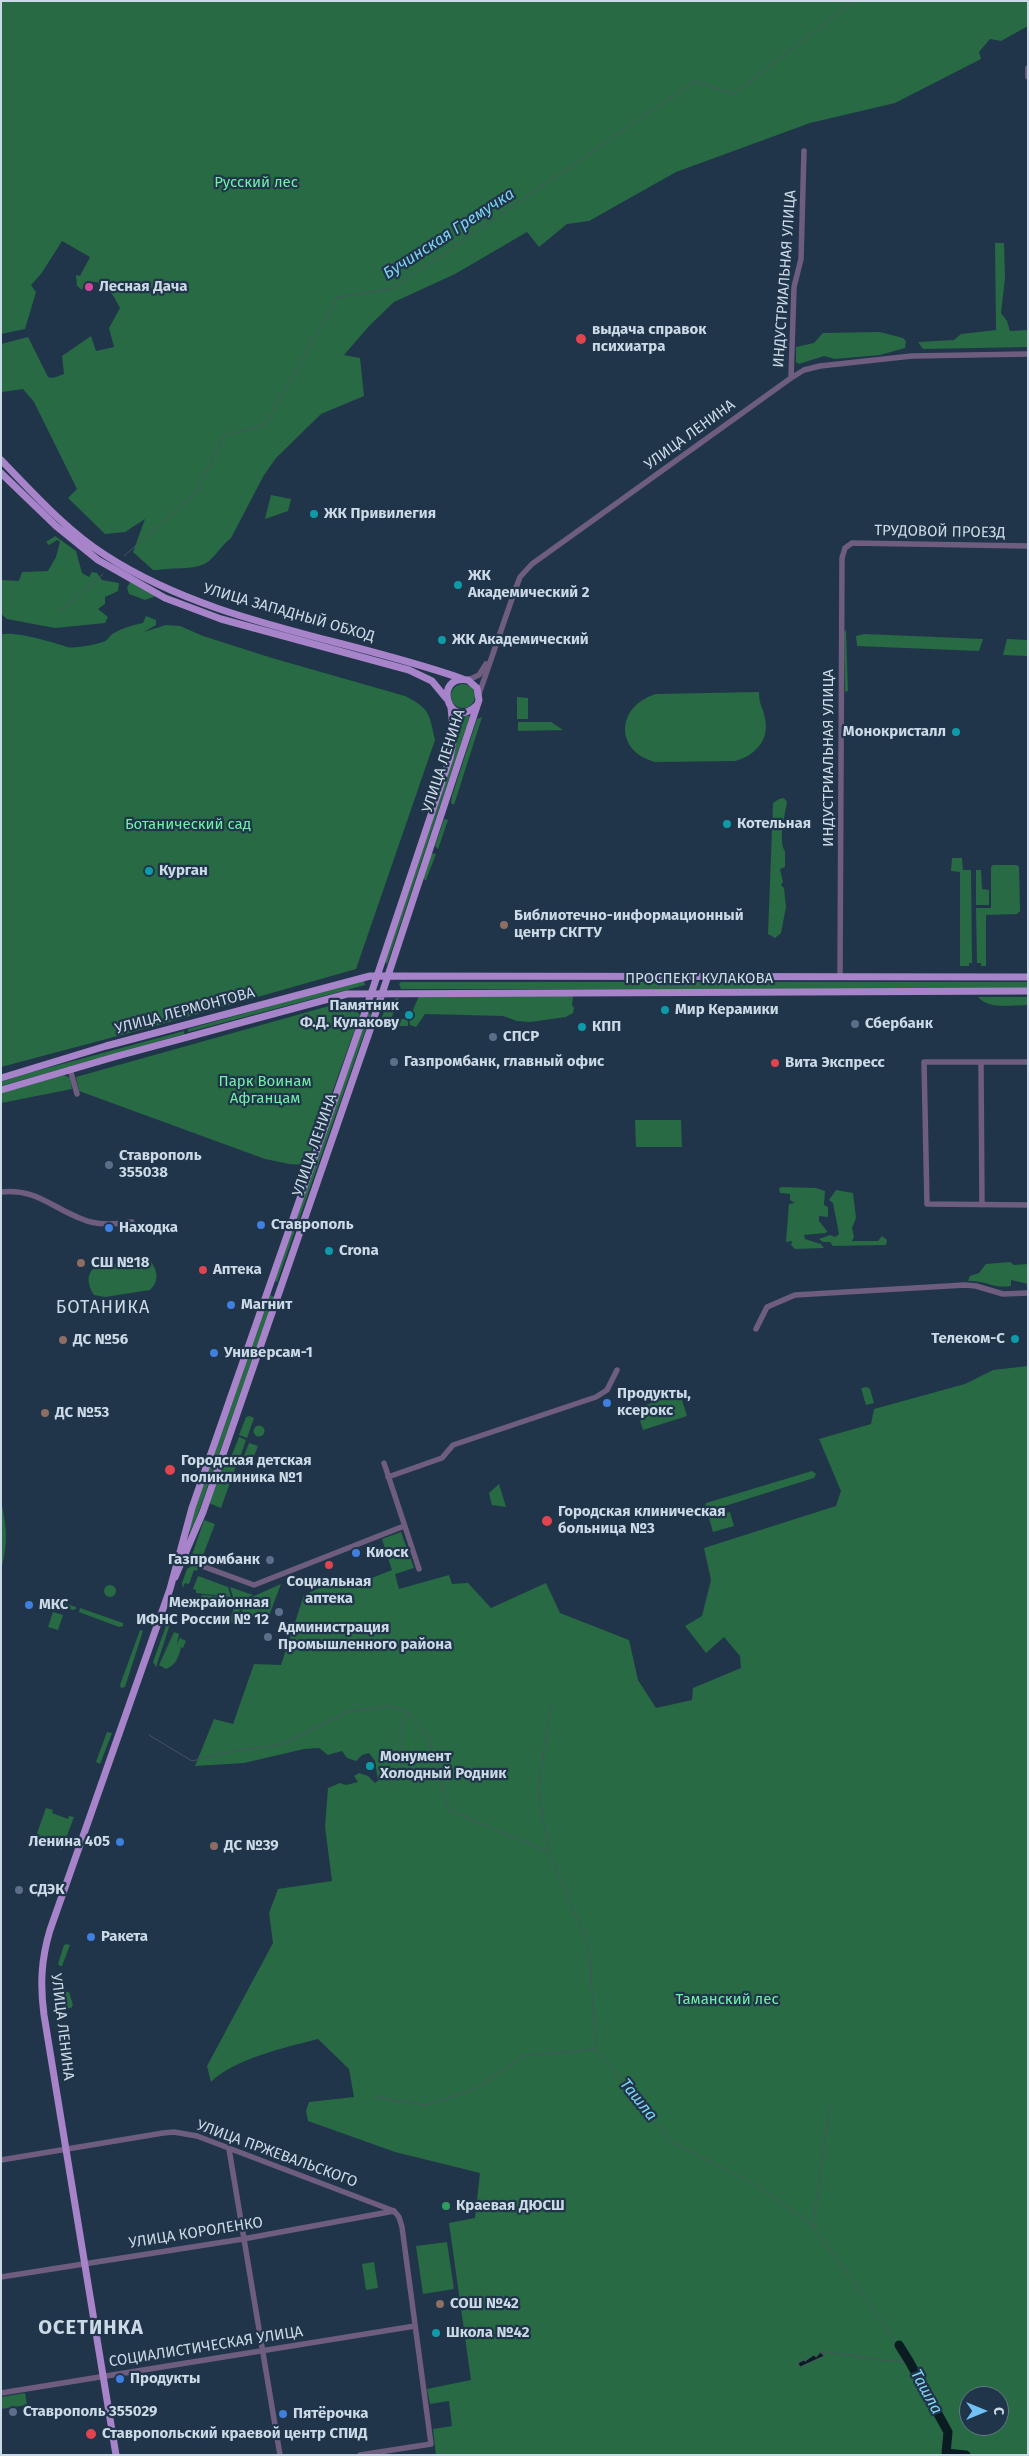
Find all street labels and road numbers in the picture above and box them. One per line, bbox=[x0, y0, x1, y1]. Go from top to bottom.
street label: ИНДУСТРИАЛЬНАЯ УЛИЦА bbox=[770, 190, 800, 368]
street label: УЛИЦА ЛЕНИНА bbox=[641, 396, 739, 474]
street label: ТРУДОВОЙ ПРОЕЗД bbox=[874, 522, 1006, 542]
street label: УЛИЦА ЗАПАДНЫЙ ОБХОД bbox=[201, 580, 377, 646]
street label: ИНДУСТРИАЛЬНАЯ УЛИЦА bbox=[820, 669, 838, 847]
street label: УЛИЦА ЛЕНИНА bbox=[419, 707, 469, 815]
street label: ПРОСПЕКТ КУЛАКОВА bbox=[625, 970, 773, 988]
street label: УЛИЦА ЛЕРМОНТОВА bbox=[113, 984, 257, 1038]
street label: УЛИЦА ЛЕНИНА bbox=[289, 1091, 341, 1199]
street label: УЛИЦА ЛЕНИНА bbox=[47, 1973, 77, 2081]
street label: УЛИЦА ПРЖЕВАЛЬСКОГО bbox=[194, 2117, 360, 2191]
street label: УЛИЦА КОРОЛЕНКО bbox=[128, 2214, 264, 2252]
street label: СОЦИАЛИСТИЧЕСКАЯ УЛИЦА bbox=[108, 2323, 304, 2371]

